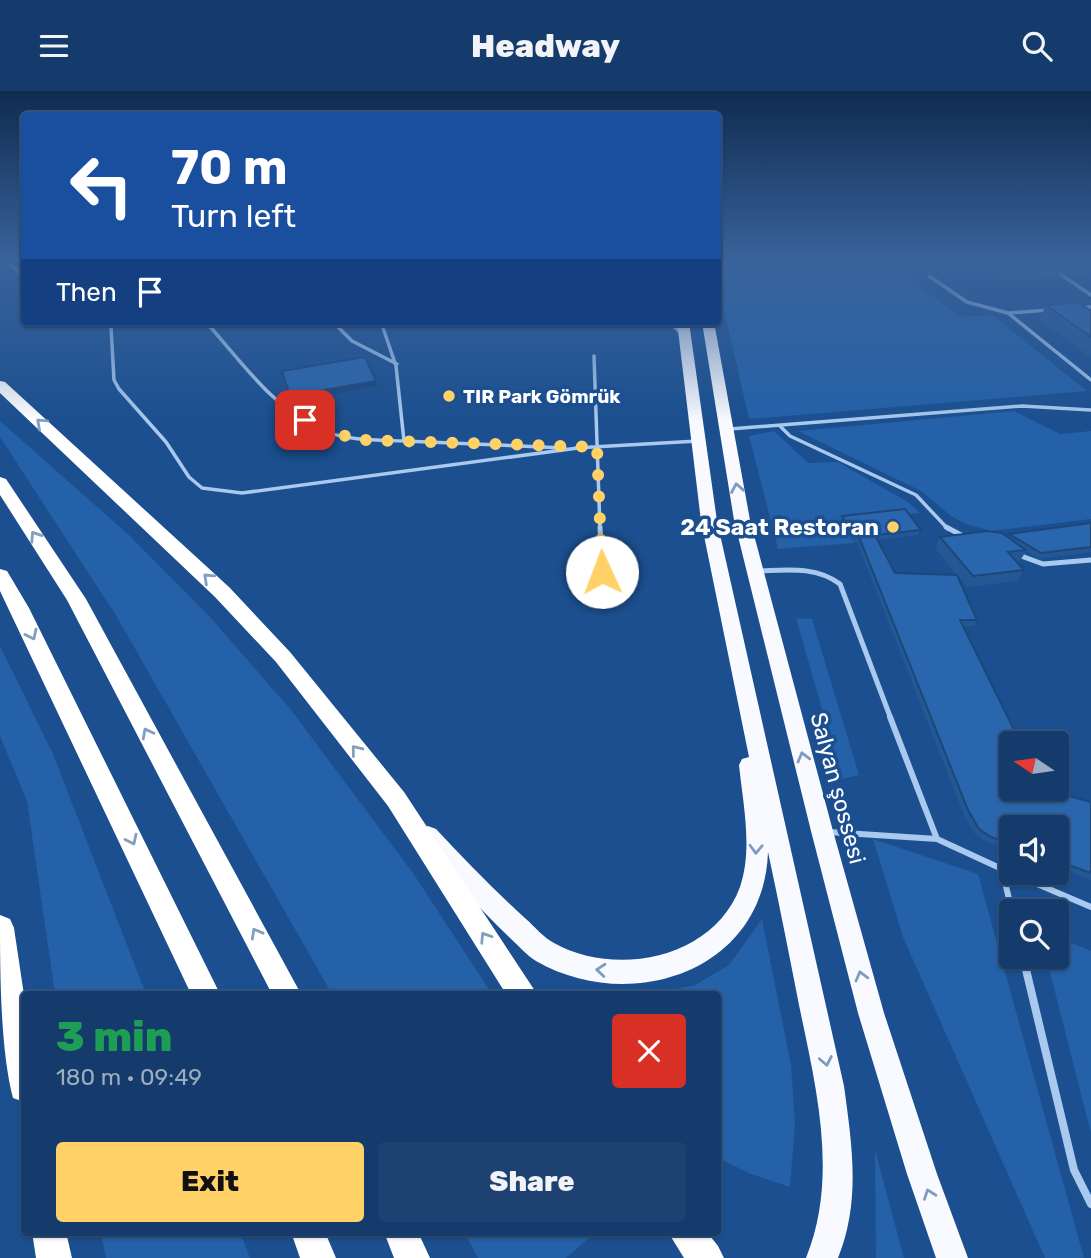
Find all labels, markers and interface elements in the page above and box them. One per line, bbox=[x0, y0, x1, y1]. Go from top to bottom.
icon: menu bbox=[35, 27, 73, 65]
text: Headway bbox=[471, 27, 620, 65]
icon: search bbox=[1018, 27, 1056, 65]
text: 70 m bbox=[171, 138, 288, 196]
icon: left bbox=[56, 140, 147, 231]
text: Turn left bbox=[171, 197, 296, 235]
icon: arrive bbox=[131, 273, 169, 311]
text: Then bbox=[56, 277, 117, 308]
place label: TIR Park Gömrük bbox=[463, 385, 620, 408]
marker: TIR Park Gömrük bbox=[441, 388, 457, 404]
pin bbox=[275, 390, 335, 450]
icon: arrive bbox=[286, 401, 324, 439]
one-way arrow bbox=[36, 419, 49, 431]
one-way arrow bbox=[730, 482, 745, 494]
place label: 24 Saat Restoran bbox=[680, 513, 879, 541]
marker: 24 Saat Restoran bbox=[885, 519, 901, 535]
one-way arrow bbox=[30, 530, 43, 543]
position arrow bbox=[565, 535, 639, 609]
one-way arrow bbox=[203, 574, 216, 586]
one-way arrow bbox=[24, 628, 38, 640]
street label: Salyan şossesi bbox=[804, 709, 872, 867]
one-way arrow bbox=[142, 728, 155, 741]
north arrow bbox=[999, 731, 1069, 801]
map controls bbox=[999, 731, 1069, 969]
one-way arrow bbox=[352, 745, 365, 757]
one-way arrow bbox=[797, 751, 811, 763]
button: sound bbox=[999, 815, 1069, 885]
one-way arrow bbox=[123, 833, 137, 845]
one-way arrow bbox=[748, 844, 763, 855]
button: search bbox=[999, 899, 1069, 969]
one-way arrow bbox=[251, 928, 264, 941]
one-way arrow bbox=[481, 932, 494, 945]
one-way arrow bbox=[595, 963, 606, 978]
one-way arrow bbox=[855, 971, 870, 983]
text: 3 min bbox=[56, 1012, 172, 1062]
button: close bbox=[612, 1014, 686, 1088]
one-way arrow bbox=[817, 1055, 832, 1067]
text: 180 m · 09:49 bbox=[56, 1063, 202, 1091]
button: Exit bbox=[56, 1142, 364, 1222]
button: Share bbox=[378, 1142, 686, 1222]
one-way arrow bbox=[923, 1188, 937, 1200]

